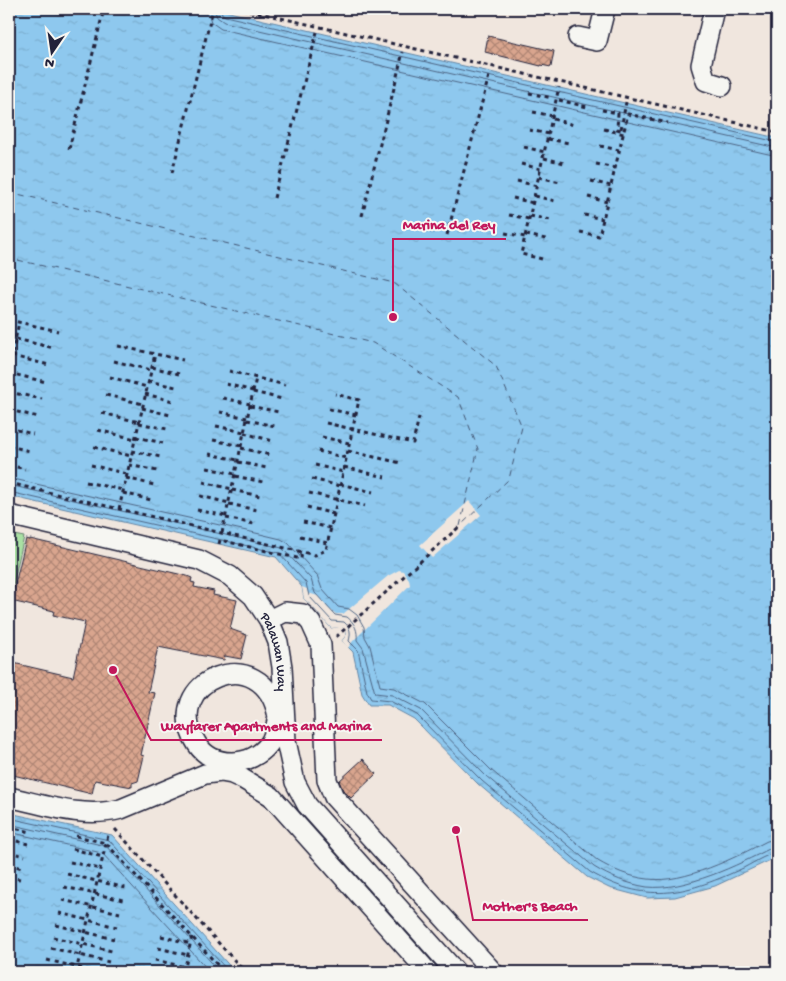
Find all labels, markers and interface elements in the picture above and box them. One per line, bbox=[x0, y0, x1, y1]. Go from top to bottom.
north arrow bbox=[28, 28, 78, 78]
text: N bbox=[43, 53, 56, 72]
callout: Marina del Rey bbox=[393, 209, 506, 239]
text: Marina del Rey bbox=[403, 217, 496, 235]
street label: Palawan Way bbox=[255, 609, 289, 692]
callout: Wayfarer Apartments and Marina bbox=[151, 710, 382, 740]
text: Wayfarer Apartments and Marina bbox=[160, 718, 372, 736]
callout: Mother's Beach bbox=[473, 890, 588, 920]
text: Mother's Beach bbox=[482, 898, 578, 916]

